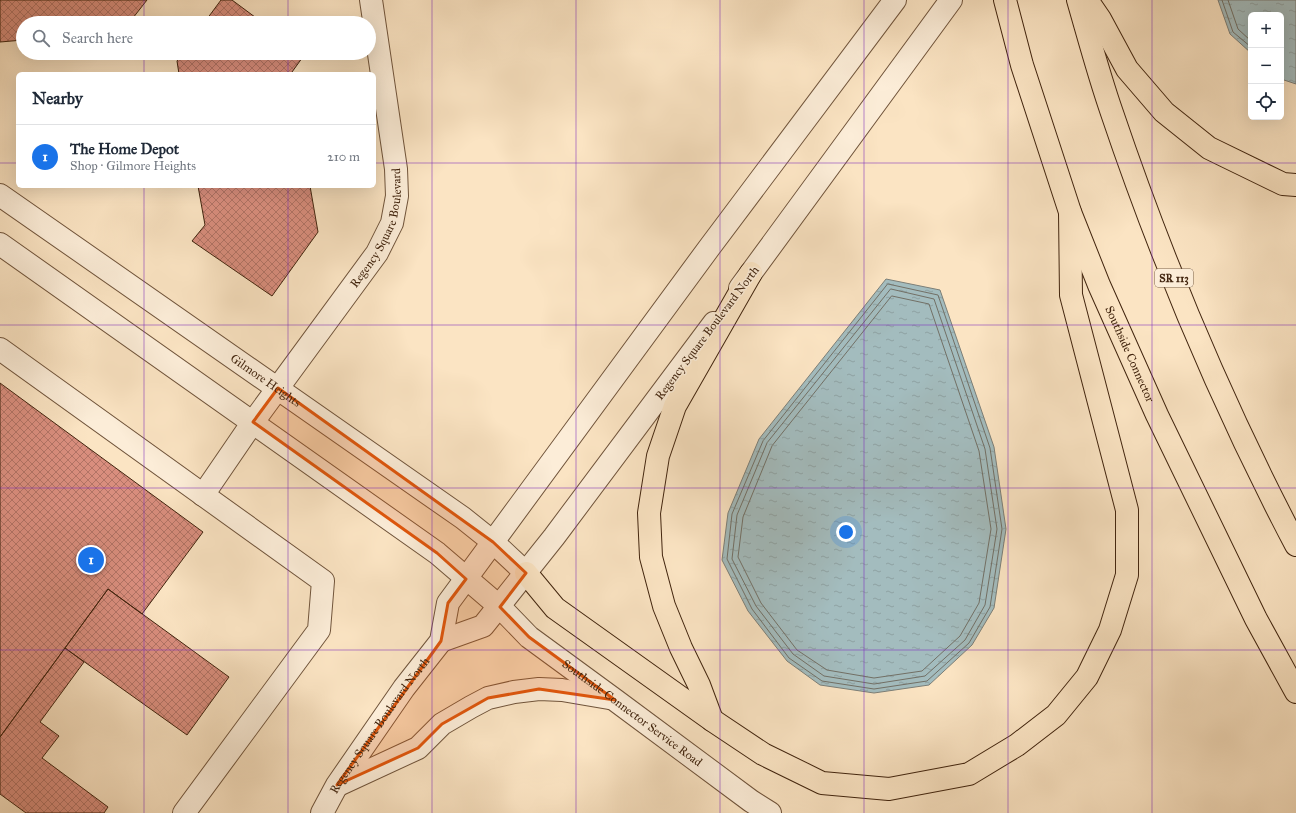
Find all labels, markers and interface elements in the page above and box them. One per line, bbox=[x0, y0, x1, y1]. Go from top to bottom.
map controls bbox=[1248, 12, 1284, 120]
button: + bbox=[1248, 12, 1284, 48]
search box bbox=[16, 16, 376, 60]
icon: search bbox=[30, 27, 52, 49]
text: Search here bbox=[62, 29, 133, 47]
button: − bbox=[1248, 48, 1284, 84]
button: locate bbox=[1248, 84, 1284, 120]
text: Nearby bbox=[32, 88, 83, 109]
text: The Home Depot bbox=[70, 140, 179, 158]
text: 1 bbox=[42, 149, 48, 165]
text: 210 m bbox=[327, 149, 360, 165]
text: Shop · Gilmore Heights bbox=[70, 158, 196, 174]
street label: Regency Square Boulevard bbox=[347, 168, 404, 290]
street label: Regency Square Boulevard North bbox=[652, 263, 763, 403]
road number: SR 113 bbox=[1155, 269, 1193, 287]
street label: Southside Connector bbox=[1102, 304, 1158, 405]
street label: Gilmore Heights bbox=[228, 351, 304, 410]
your location bbox=[836, 522, 856, 542]
pin: 1 bbox=[78, 545, 104, 575]
street label: Regency Square Boulevard North bbox=[327, 654, 433, 796]
street label: Southside Connector Service Road bbox=[559, 657, 705, 769]

